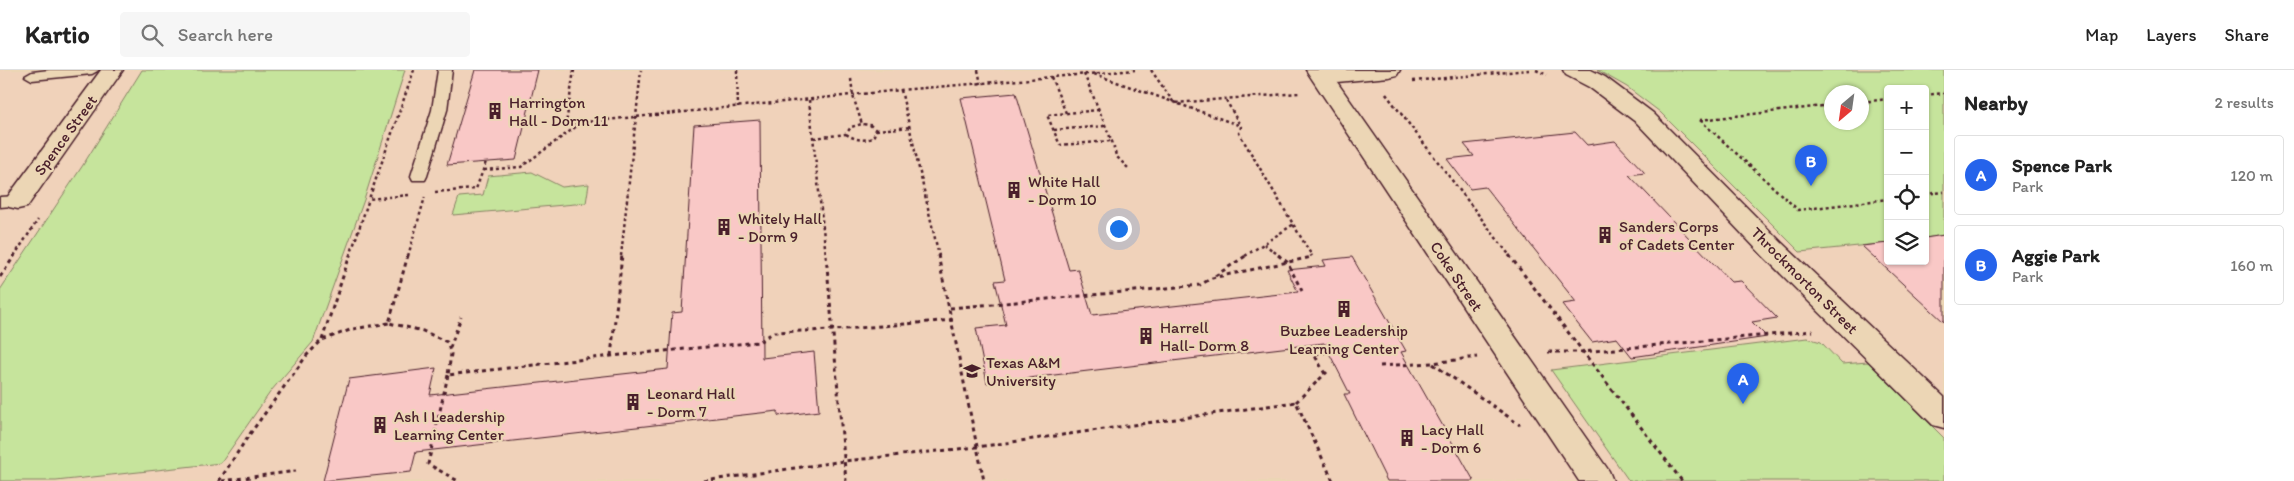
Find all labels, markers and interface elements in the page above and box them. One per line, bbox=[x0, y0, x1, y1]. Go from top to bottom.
search box bbox=[120, 12, 470, 57]
text: Kartio bbox=[25, 20, 90, 49]
icon: search bbox=[138, 21, 166, 49]
text: Search here bbox=[178, 23, 273, 46]
text: Map bbox=[2085, 24, 2118, 46]
text: Layers bbox=[2146, 24, 2196, 46]
text: Share bbox=[2224, 24, 2269, 46]
north arrow bbox=[1824, 85, 1869, 130]
map controls bbox=[1884, 85, 1929, 265]
button: + bbox=[1884, 85, 1929, 130]
text: Nearby bbox=[1964, 90, 2028, 115]
street label: Spence Street bbox=[30, 91, 101, 179]
place label: Harrington Hall - Dorm 11 bbox=[509, 93, 609, 130]
text: 2 results bbox=[2214, 93, 2274, 112]
building icon: Harrington Hall - Dorm 11 bbox=[485, 101, 505, 121]
button: − bbox=[1884, 130, 1929, 175]
pin: B bbox=[1795, 145, 1827, 186]
text: Spence Park bbox=[2012, 154, 2112, 177]
text: A bbox=[1976, 166, 1986, 185]
text: 120 m bbox=[2230, 166, 2273, 185]
place label: White Hall - Dorm 10 bbox=[1028, 172, 1100, 209]
button: locate bbox=[1884, 175, 1929, 220]
text: Park bbox=[2012, 177, 2043, 196]
building icon: White Hall - Dorm 10 bbox=[1004, 180, 1024, 200]
place label: Whitely Hall - Dorm 9 bbox=[738, 209, 823, 246]
your location bbox=[1106, 216, 1132, 242]
building icon: Whitely Hall - Dorm 9 bbox=[714, 217, 734, 237]
place label: Sanders Corps of Cadets Center bbox=[1619, 217, 1735, 254]
button: layers bbox=[1884, 220, 1929, 265]
street label: Throckmorton Street bbox=[1747, 223, 1862, 338]
building icon: Sanders Corps of Cadets Center bbox=[1595, 225, 1615, 245]
street label: Coke Street bbox=[1426, 238, 1487, 315]
text: Aggie Park bbox=[2012, 244, 2100, 267]
text: B bbox=[1976, 256, 1986, 275]
text: 160 m bbox=[2230, 256, 2273, 275]
text: Park bbox=[2012, 267, 2043, 286]
building icon: Buzbee Leadership Learning Center bbox=[1334, 299, 1354, 319]
place label: Harrell Hall- Dorm 8 bbox=[1160, 318, 1249, 355]
place label: Buzbee Leadership Learning Center bbox=[1280, 321, 1408, 358]
building icon: Harrell Hall- Dorm 8 bbox=[1136, 326, 1156, 346]
place label: Texas A&M University bbox=[986, 353, 1061, 390]
school or university icon: Texas A&M University bbox=[962, 361, 982, 381]
pin: A bbox=[1727, 363, 1759, 404]
place label: Leonard Hall - Dorm 7 bbox=[647, 384, 735, 421]
building icon: Leonard Hall - Dorm 7 bbox=[623, 392, 643, 412]
place label: Ash I Leadership Learning Center bbox=[394, 407, 505, 444]
building icon: Ash I Leadership Learning Center bbox=[370, 415, 390, 435]
place label: Lacy Hall - Dorm 6 bbox=[1421, 420, 1484, 457]
building icon: Lacy Hall - Dorm 6 bbox=[1397, 428, 1417, 448]

